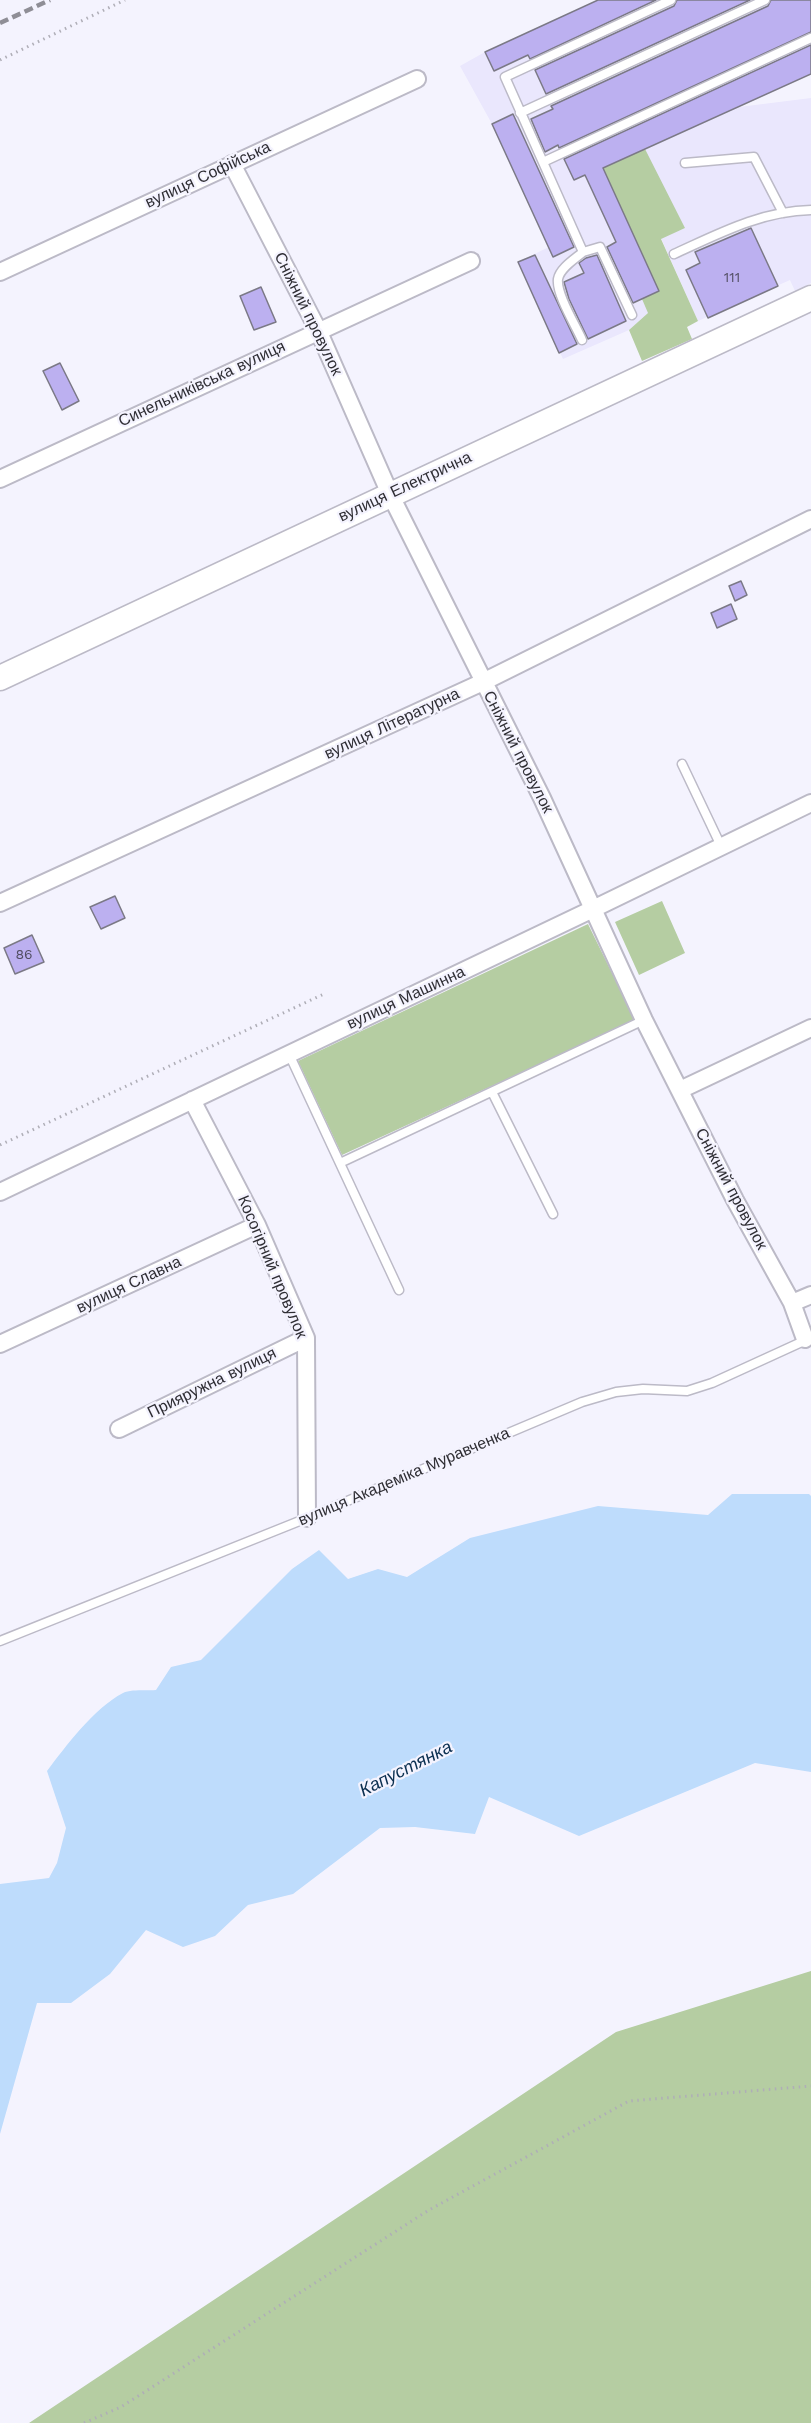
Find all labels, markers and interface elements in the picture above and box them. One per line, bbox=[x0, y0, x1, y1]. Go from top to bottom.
street label: вулиця Софійська bbox=[142, 138, 274, 212]
street label: Сніжний провулок bbox=[270, 249, 346, 379]
house number: 111 bbox=[724, 270, 740, 286]
street label: Синельниківська вулиця bbox=[115, 337, 289, 431]
street label: вулиця Електрична bbox=[335, 448, 475, 526]
street label: вулиця Літературна bbox=[321, 684, 463, 764]
street label: Сніжний провулок bbox=[479, 688, 557, 816]
house number: 86 bbox=[15, 947, 33, 963]
street label: вулиця Машинна bbox=[344, 962, 468, 1034]
street label: Сніжний провулок bbox=[691, 1125, 771, 1253]
street label: Косогірний провулок bbox=[233, 1193, 311, 1341]
street label: вулиця Славна bbox=[74, 1252, 184, 1318]
street label: Прияружна вулиця bbox=[145, 1344, 279, 1422]
street label: вулиця Академіка Муравченка bbox=[295, 1424, 513, 1530]
water label: Капустянка bbox=[356, 1736, 456, 1802]

